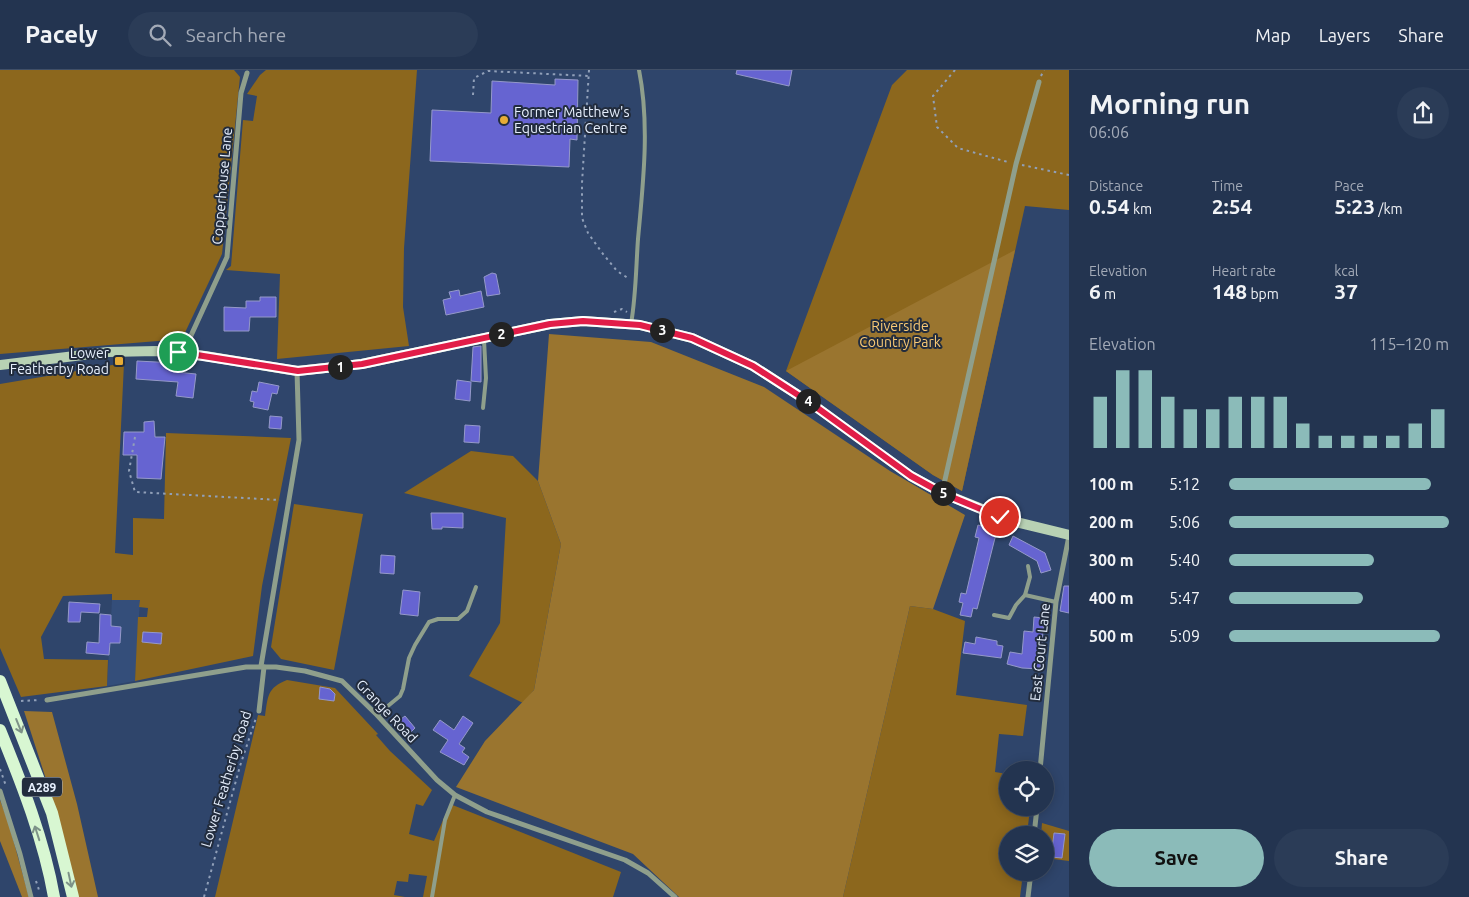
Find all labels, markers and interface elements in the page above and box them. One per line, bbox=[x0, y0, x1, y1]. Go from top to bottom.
search box bbox=[128, 12, 478, 57]
text: Pacely bbox=[25, 21, 98, 48]
icon: search bbox=[146, 21, 174, 49]
text: Search here bbox=[186, 24, 286, 46]
text: Map bbox=[1255, 25, 1291, 45]
text: Layers bbox=[1319, 25, 1370, 45]
text: Share bbox=[1398, 25, 1444, 45]
button: share bbox=[1397, 87, 1449, 139]
text: Morning run bbox=[1089, 88, 1250, 119]
place label: Former Matthew's Equestrian Centre bbox=[514, 104, 630, 136]
marker: Former Matthew's Equestrian Centre bbox=[498, 114, 510, 126]
text: 06:06 bbox=[1089, 123, 1129, 141]
street label: Copperhouse Lane bbox=[209, 127, 235, 245]
text: Distance bbox=[1089, 178, 1143, 194]
text: Time bbox=[1212, 178, 1243, 194]
text: Pace bbox=[1334, 178, 1364, 194]
text: 0.54 bbox=[1089, 194, 1130, 218]
text: 2:54 bbox=[1212, 194, 1252, 218]
text: 5:23 bbox=[1334, 194, 1375, 218]
text: km bbox=[1130, 201, 1152, 217]
text: /km bbox=[1375, 201, 1403, 217]
text: Elevation bbox=[1089, 263, 1147, 279]
text: Heart rate bbox=[1212, 263, 1276, 279]
text: kcal bbox=[1334, 263, 1359, 279]
text: 6 bbox=[1089, 279, 1101, 303]
text: 148 bbox=[1212, 279, 1247, 303]
text: 37 bbox=[1334, 279, 1358, 303]
text: m bbox=[1101, 286, 1116, 302]
text: bpm bbox=[1247, 286, 1279, 302]
pin: 3 bbox=[650, 318, 674, 342]
park label: Riverside Country Park bbox=[859, 318, 941, 350]
pin: 2 bbox=[488, 322, 514, 346]
text: 3 bbox=[659, 322, 666, 338]
text: 2 bbox=[498, 326, 505, 342]
pin bbox=[157, 331, 199, 373]
text: Elevation bbox=[1089, 335, 1156, 353]
text: 115–120 m bbox=[1369, 335, 1449, 353]
icon: arrive bbox=[164, 338, 192, 366]
place label: Lower Featherby Road bbox=[10, 345, 110, 377]
pin: 1 bbox=[328, 354, 352, 380]
marker: Lower Featherby Road bbox=[113, 355, 125, 367]
text: 1 bbox=[337, 359, 344, 375]
pin: 4 bbox=[796, 388, 820, 414]
text: 4 bbox=[805, 393, 812, 409]
text: 100 m bbox=[1089, 475, 1134, 493]
text: 5:12 bbox=[1169, 475, 1200, 493]
pin: 5 bbox=[930, 480, 956, 506]
text: 5 bbox=[940, 485, 947, 501]
pin bbox=[979, 496, 1021, 538]
icon: check bbox=[986, 503, 1014, 531]
text: 200 m bbox=[1089, 513, 1134, 531]
text: 5:06 bbox=[1169, 513, 1200, 531]
text: 300 m bbox=[1089, 551, 1134, 569]
text: 5:40 bbox=[1169, 551, 1200, 569]
text: 400 m bbox=[1089, 589, 1134, 607]
text: 5:47 bbox=[1169, 589, 1200, 607]
street label: East Court Lane bbox=[1027, 602, 1053, 702]
text: 500 m bbox=[1089, 627, 1134, 645]
text: 5:09 bbox=[1169, 627, 1200, 645]
street label: Grange Road bbox=[353, 676, 421, 746]
street label: Lower Featherby Road bbox=[198, 709, 254, 849]
one-way arrow bbox=[14, 718, 24, 733]
map controls bbox=[999, 761, 1054, 881]
button: locate bbox=[999, 761, 1054, 816]
road number: A289 bbox=[22, 778, 62, 796]
one-way arrow bbox=[32, 825, 42, 841]
button: layers bbox=[999, 826, 1054, 881]
button: Save bbox=[1089, 829, 1264, 887]
button: Share bbox=[1274, 829, 1449, 887]
one-way arrow bbox=[66, 871, 75, 887]

